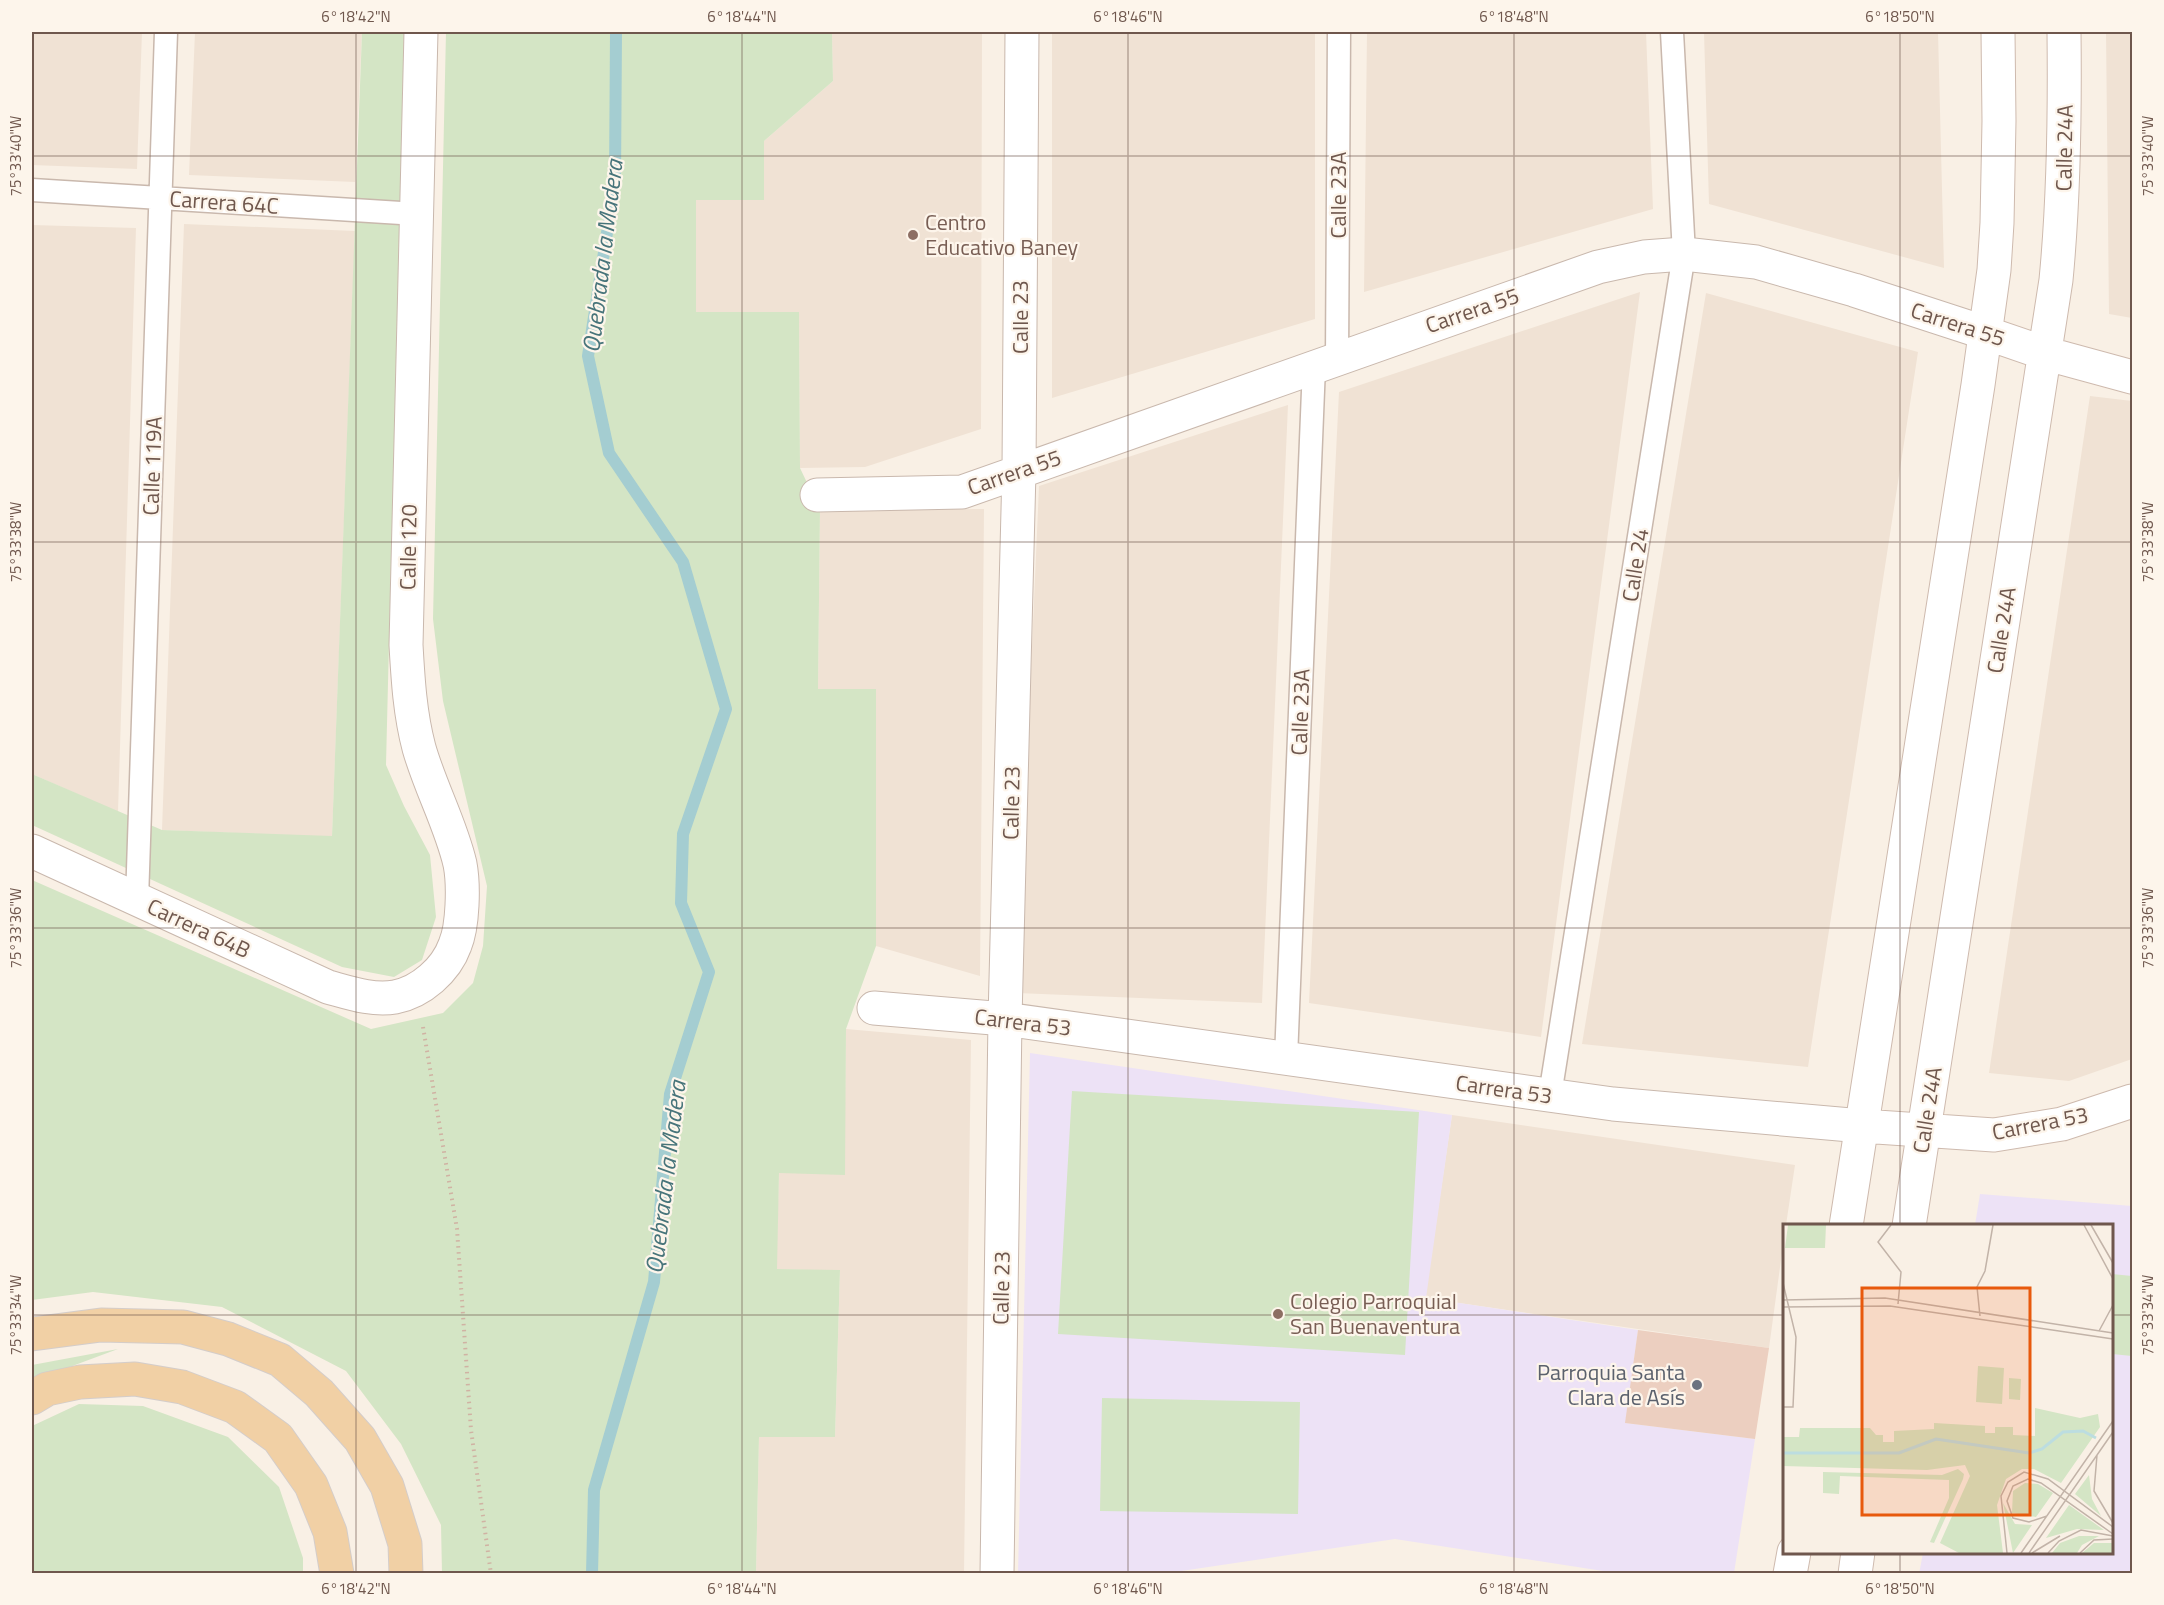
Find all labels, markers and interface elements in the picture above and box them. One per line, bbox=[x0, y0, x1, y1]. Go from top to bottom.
text: 6°18'42"N bbox=[321, 5, 391, 28]
text: 6°18'44"N bbox=[707, 5, 777, 28]
text: 6°18'46"N bbox=[1093, 5, 1163, 28]
text: 6°18'48"N bbox=[1479, 5, 1549, 28]
text: 6°18'50"N bbox=[1865, 5, 1935, 28]
street label: Calle 24A bbox=[2046, 104, 2082, 192]
text: 75°33'40"W bbox=[4, 116, 27, 196]
text: 75°33'40"W bbox=[2136, 116, 2159, 196]
street label: Calle 23A bbox=[1321, 152, 1355, 238]
water label: Quebrada la Madera bbox=[572, 156, 632, 354]
street label: Carrera 64C bbox=[168, 181, 280, 223]
place label: Centro Educativo Baney bbox=[925, 205, 1079, 264]
marker: Centro Educativo Baney bbox=[906, 228, 920, 242]
street label: Carrera 55 bbox=[1421, 278, 1523, 342]
street label: Calle 23 bbox=[1003, 280, 1037, 354]
street label: Carrera 55 bbox=[1907, 293, 2009, 355]
street label: Calle 119A bbox=[133, 416, 171, 516]
street label: Carrera 55 bbox=[963, 440, 1065, 504]
text: 75°33'38"W bbox=[4, 502, 27, 582]
text: 75°33'38"W bbox=[2136, 502, 2159, 582]
street label: Calle 120 bbox=[390, 504, 426, 590]
street label: Calle 24 bbox=[1612, 526, 1658, 604]
street label: Calle 24A bbox=[1977, 584, 2025, 676]
street label: Calle 23A bbox=[1281, 668, 1319, 756]
street label: Calle 23 bbox=[993, 766, 1029, 840]
text: 75°33'36"W bbox=[4, 888, 27, 968]
text: 75°33'36"W bbox=[2136, 888, 2159, 968]
street label: Carrera 64B bbox=[142, 889, 256, 967]
street label: Carrera 53 bbox=[973, 999, 1073, 1045]
street label: Calle 24A bbox=[1903, 1064, 1951, 1156]
street label: Carrera 53 bbox=[1453, 1065, 1555, 1113]
water label: Quebrada la Madera bbox=[635, 1077, 695, 1275]
street label: Carrera 53 bbox=[1989, 1097, 2091, 1149]
inset map bbox=[1783, 1224, 2113, 1554]
street label: Calle 23 bbox=[983, 1251, 1019, 1325]
text: 75°33'34"W bbox=[4, 1275, 27, 1355]
text: 75°33'34"W bbox=[2136, 1275, 2159, 1355]
place label: Colegio Parroquial San Buenaventura bbox=[1290, 1284, 1460, 1343]
marker: Colegio Parroquial San Buenaventura bbox=[1271, 1307, 1285, 1321]
place label: Parroquia Santa Clara de Asís bbox=[1537, 1355, 1685, 1414]
marker: Parroquia Santa Clara de Asís bbox=[1690, 1378, 1704, 1392]
text: 6°18'42"N bbox=[321, 1577, 391, 1600]
text: 6°18'44"N bbox=[707, 1577, 777, 1600]
text: 6°18'46"N bbox=[1093, 1577, 1163, 1600]
text: 6°18'48"N bbox=[1479, 1577, 1549, 1600]
text: 6°18'50"N bbox=[1865, 1577, 1935, 1600]

